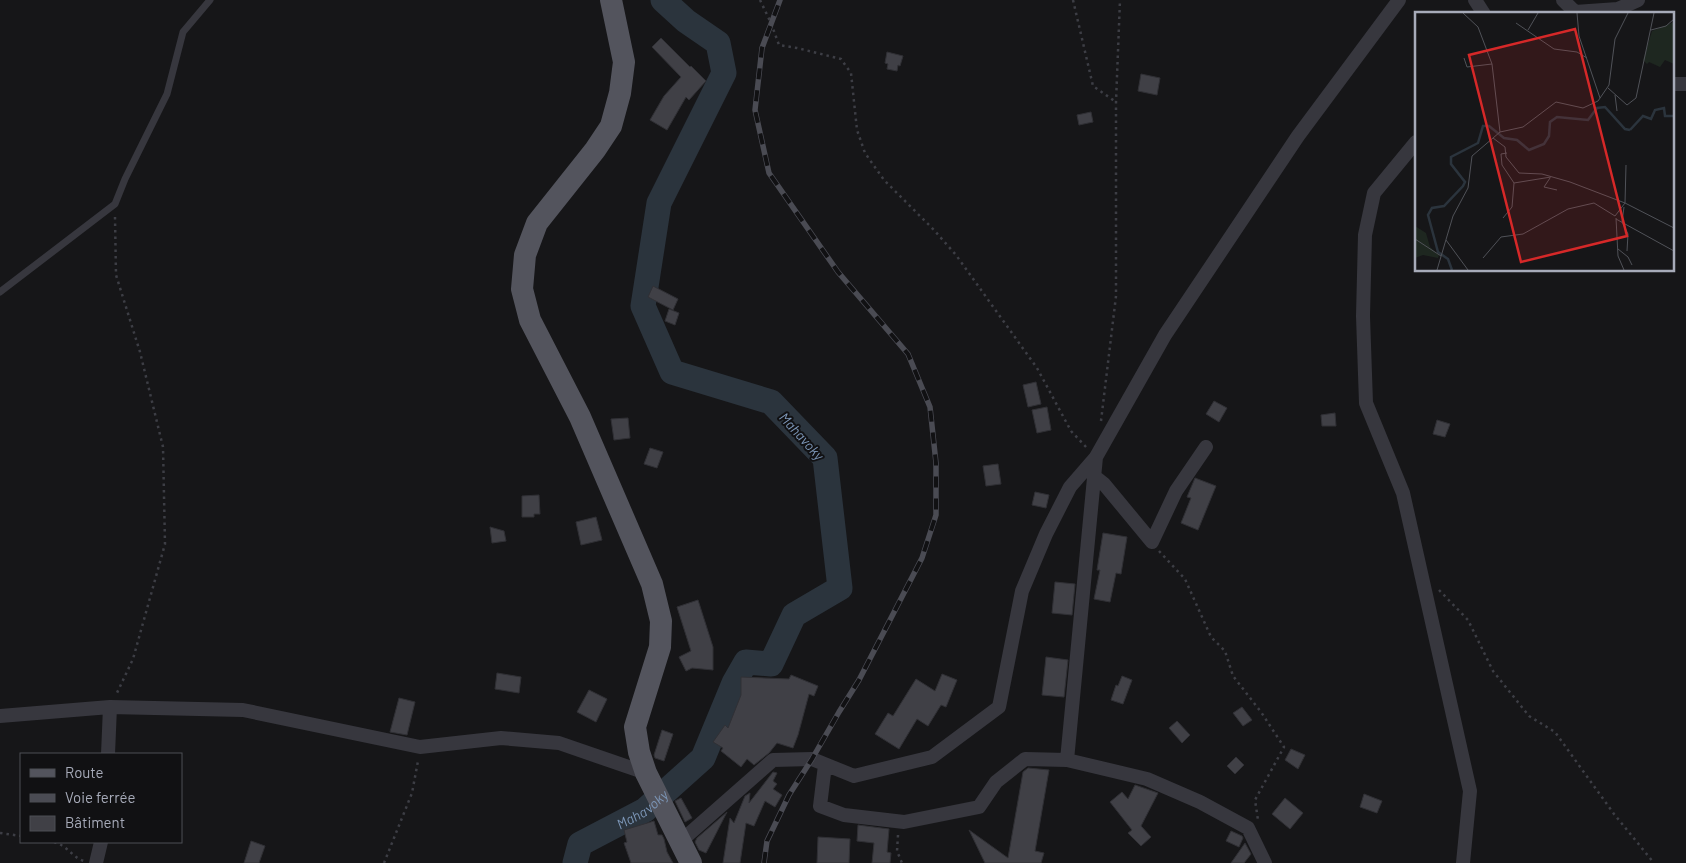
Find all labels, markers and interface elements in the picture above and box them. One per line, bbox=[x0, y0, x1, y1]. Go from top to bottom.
inset map bbox=[1415, 12, 1674, 271]
water label: Mahavoky bbox=[776, 409, 828, 464]
legend bbox=[20, 753, 182, 843]
text: Route bbox=[65, 763, 104, 781]
water label: Mahavoky bbox=[613, 785, 672, 832]
text: Voie ferrée bbox=[65, 788, 136, 806]
text: Bâtiment bbox=[65, 813, 125, 831]

